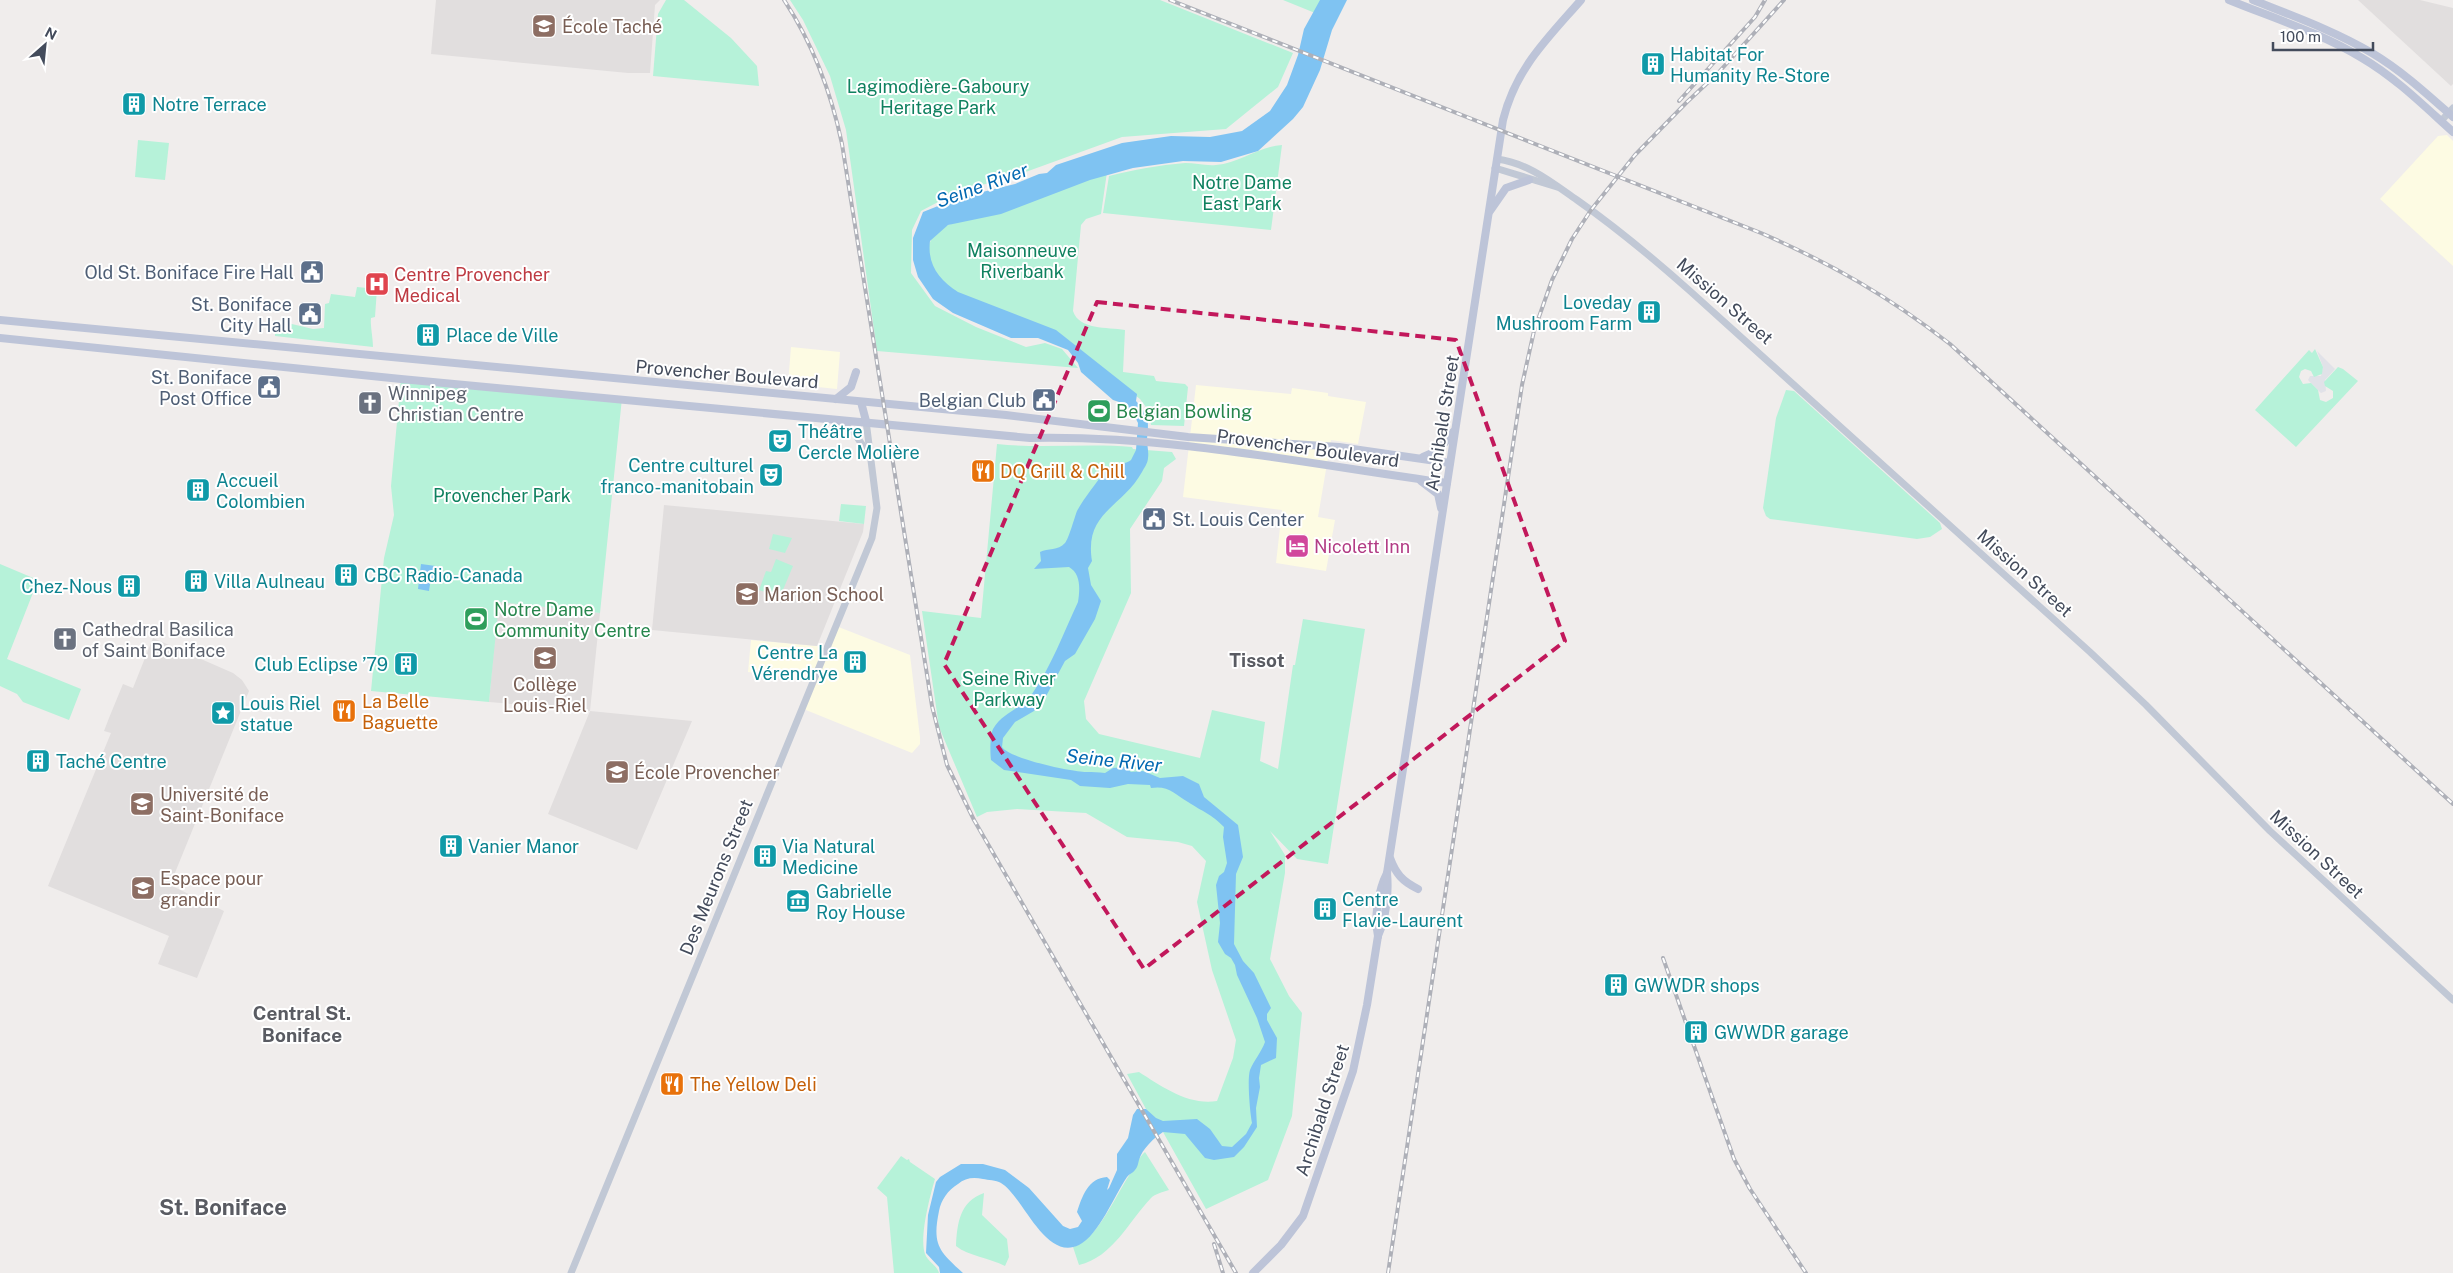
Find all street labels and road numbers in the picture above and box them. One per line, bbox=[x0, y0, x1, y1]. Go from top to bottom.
street label: Mission Street bbox=[1673, 254, 1777, 348]
street label: Archibald Street bbox=[1421, 353, 1463, 493]
street label: Provencher Boulevard bbox=[635, 356, 819, 392]
street label: Provencher Boulevard bbox=[1216, 425, 1400, 471]
street label: Mission Street bbox=[1973, 525, 2077, 621]
street label: Des Meurons Street bbox=[675, 796, 757, 958]
street label: Mission Street bbox=[2266, 805, 2368, 903]
street label: Archibald Street bbox=[1291, 1041, 1353, 1179]

